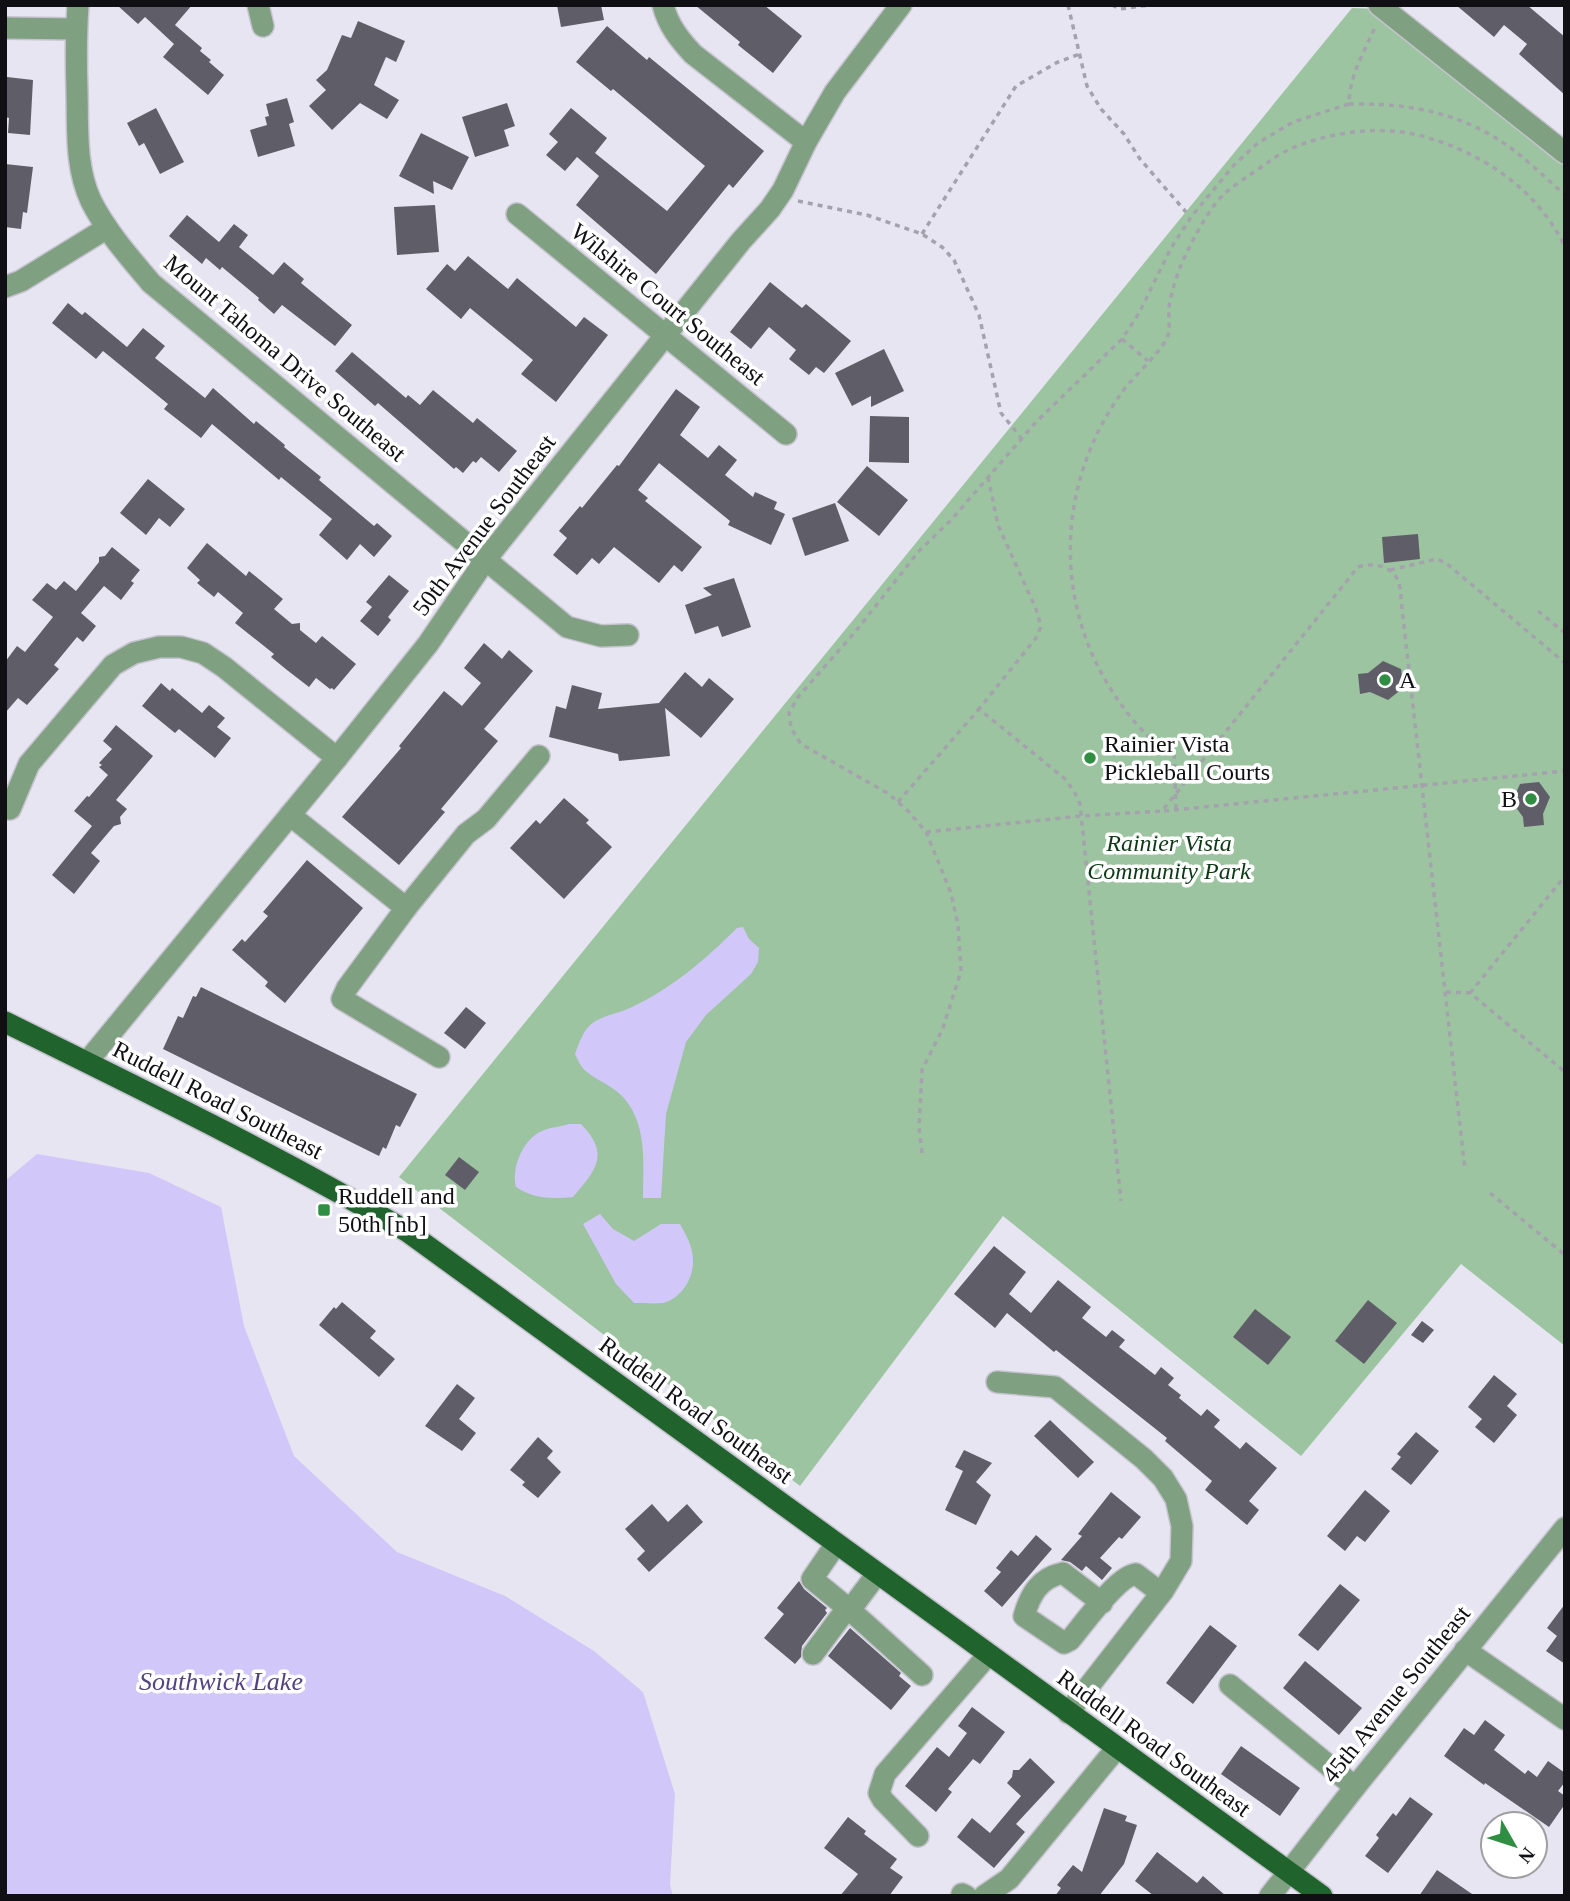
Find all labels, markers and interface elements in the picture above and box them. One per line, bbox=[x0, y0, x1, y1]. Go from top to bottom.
street label: Wilshire Court Southeast bbox=[566, 218, 770, 390]
street label: Mount Tahoma Drive Southeast bbox=[159, 250, 411, 467]
street label: 50th Avenue Southeast bbox=[408, 429, 561, 620]
place label: A bbox=[1399, 667, 1417, 693]
marker: A bbox=[1377, 672, 1393, 688]
place label: Rainier Vista Pickleball Courts bbox=[1104, 731, 1270, 785]
marker: Rainier Vista Pickleball Courts bbox=[1082, 750, 1098, 766]
place label: B bbox=[1501, 786, 1517, 812]
marker: B bbox=[1523, 791, 1539, 807]
park label: Rainier Vista Community Park bbox=[1087, 830, 1251, 884]
street label: Ruddell Road Southeast bbox=[109, 1036, 328, 1164]
place label: Ruddell and 50th [nb] bbox=[338, 1183, 455, 1237]
marker: Ruddell and 50th [nb] bbox=[316, 1202, 332, 1218]
street label: Ruddell Road Southeast bbox=[595, 1331, 798, 1489]
street label: 45th Avenue Southeast bbox=[1317, 1600, 1475, 1787]
street label: Ruddell Road Southeast bbox=[1053, 1664, 1256, 1822]
water label: Southwick Lake bbox=[139, 1667, 303, 1696]
north arrow bbox=[1479, 1810, 1549, 1880]
text: N bbox=[1514, 1843, 1539, 1868]

